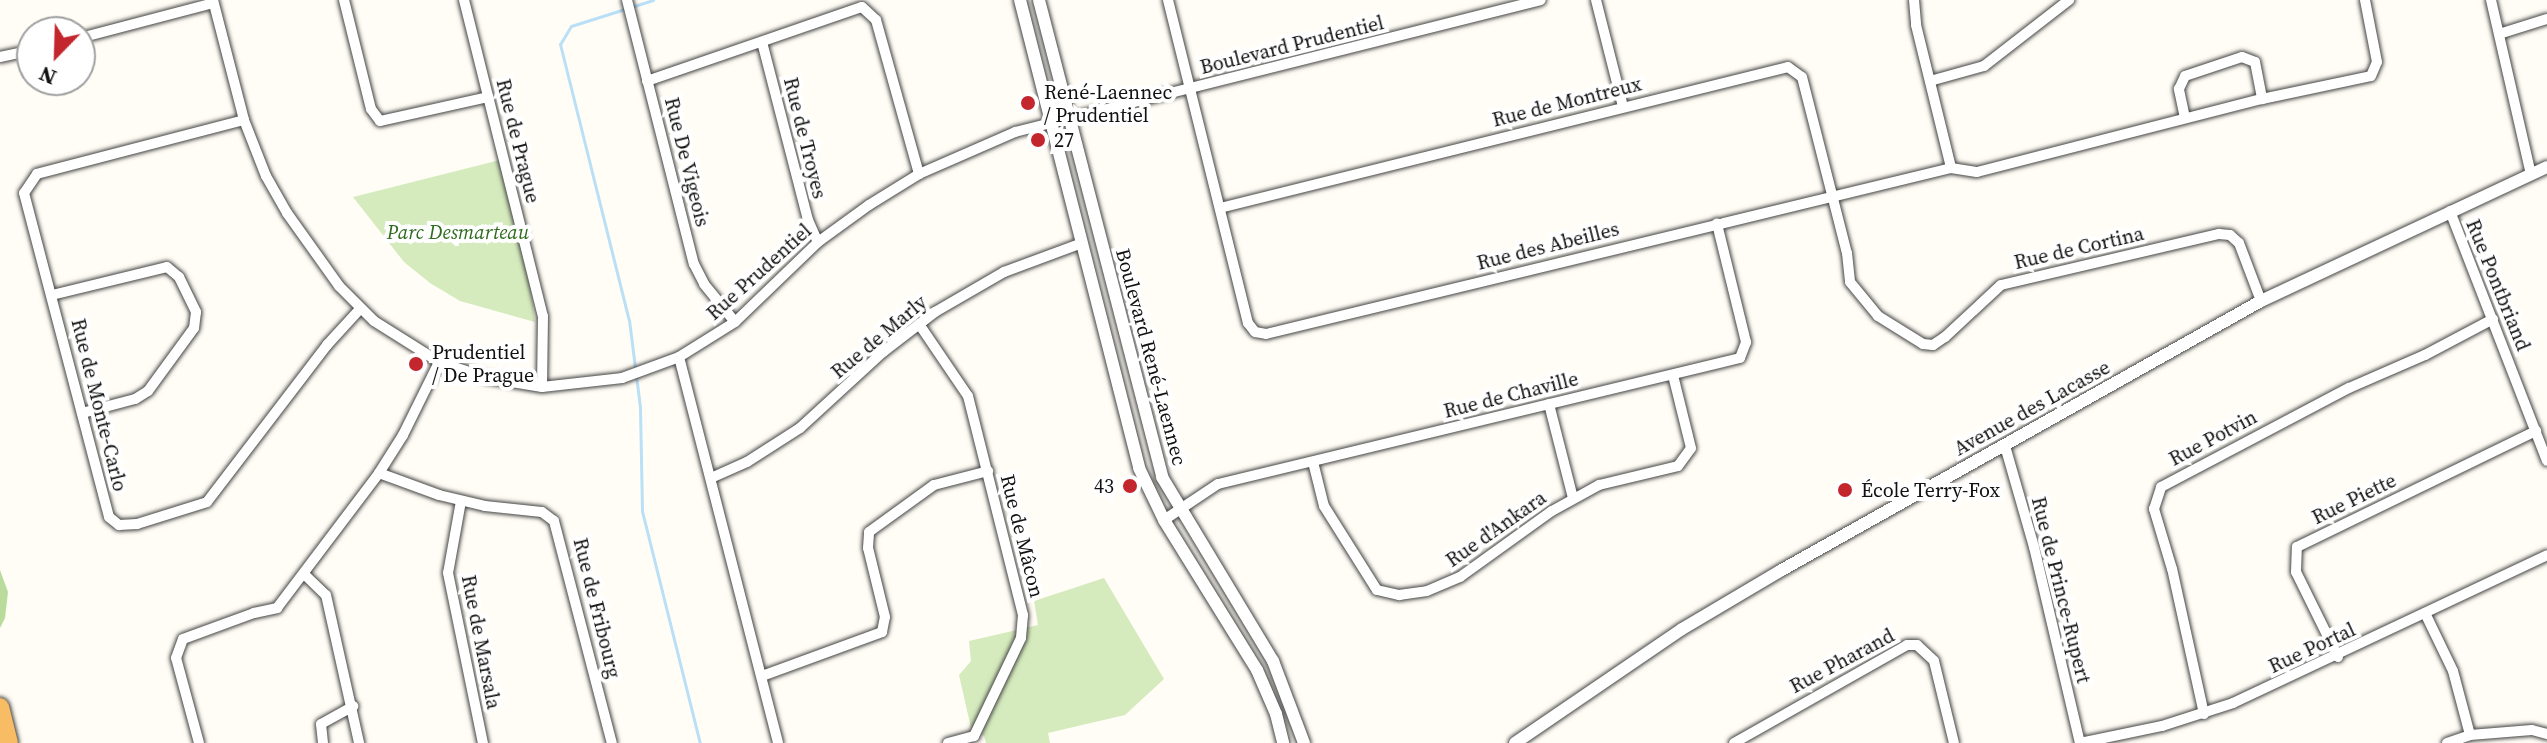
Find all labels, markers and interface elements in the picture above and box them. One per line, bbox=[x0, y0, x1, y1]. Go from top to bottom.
street label: Boulevard Prudentiel bbox=[1198, 11, 1386, 79]
north arrow bbox=[16, 16, 96, 96]
text: N bbox=[34, 59, 61, 93]
street label: Rue de Montreux bbox=[1490, 72, 1644, 132]
street label: Rue de Troyes bbox=[778, 75, 832, 201]
street label: Rue de Prague bbox=[491, 76, 545, 206]
place label: René-Laennec / Prudentiel bbox=[1044, 80, 1172, 127]
marker: René-Laennec / Prudentiel bbox=[1019, 94, 1037, 112]
street label: Rue De Vigeois bbox=[659, 95, 715, 229]
place label: 27 bbox=[1054, 128, 1074, 152]
marker: 27 bbox=[1029, 131, 1047, 149]
street label: Rue Pontbriand bbox=[2461, 216, 2535, 354]
street label: Rue des Abeilles bbox=[1474, 217, 1622, 275]
street label: Rue Prudentiel bbox=[702, 219, 816, 325]
park label: Parc Desmarteau bbox=[387, 220, 529, 244]
street label: Rue de Cortina bbox=[2012, 221, 2146, 275]
street label: Boulevard René-Laennec bbox=[1111, 246, 1191, 468]
street label: Rue de Marly bbox=[826, 290, 932, 384]
street label: Rue de Monte-Carlo bbox=[66, 316, 132, 494]
place label: Prudentiel / De Prague bbox=[432, 340, 534, 387]
marker: Prudentiel / De Prague bbox=[407, 355, 425, 373]
street label: Avenue des Lacasse bbox=[1950, 355, 2114, 461]
street label: Rue de Chaville bbox=[1441, 367, 1581, 423]
street label: Rue Potvin bbox=[2165, 405, 2261, 471]
street label: Rue Piette bbox=[2308, 468, 2400, 530]
street label: Rue de Mâcon bbox=[995, 472, 1049, 600]
place label: 43 bbox=[1094, 474, 1114, 498]
marker: 43 bbox=[1121, 477, 1139, 495]
place label: École Terry-Fox bbox=[1861, 478, 2001, 502]
marker: École Terry-Fox bbox=[1836, 481, 1854, 499]
street label: Rue d'Ankara bbox=[1441, 486, 1551, 572]
street label: Rue de Prince-Rupert bbox=[2026, 494, 2096, 686]
street label: Rue de Fribourg bbox=[568, 535, 626, 681]
street label: Rue de Marsala bbox=[456, 573, 506, 711]
street label: Rue Portal bbox=[2265, 617, 2359, 679]
street label: Rue Pharand bbox=[1786, 623, 1898, 699]

